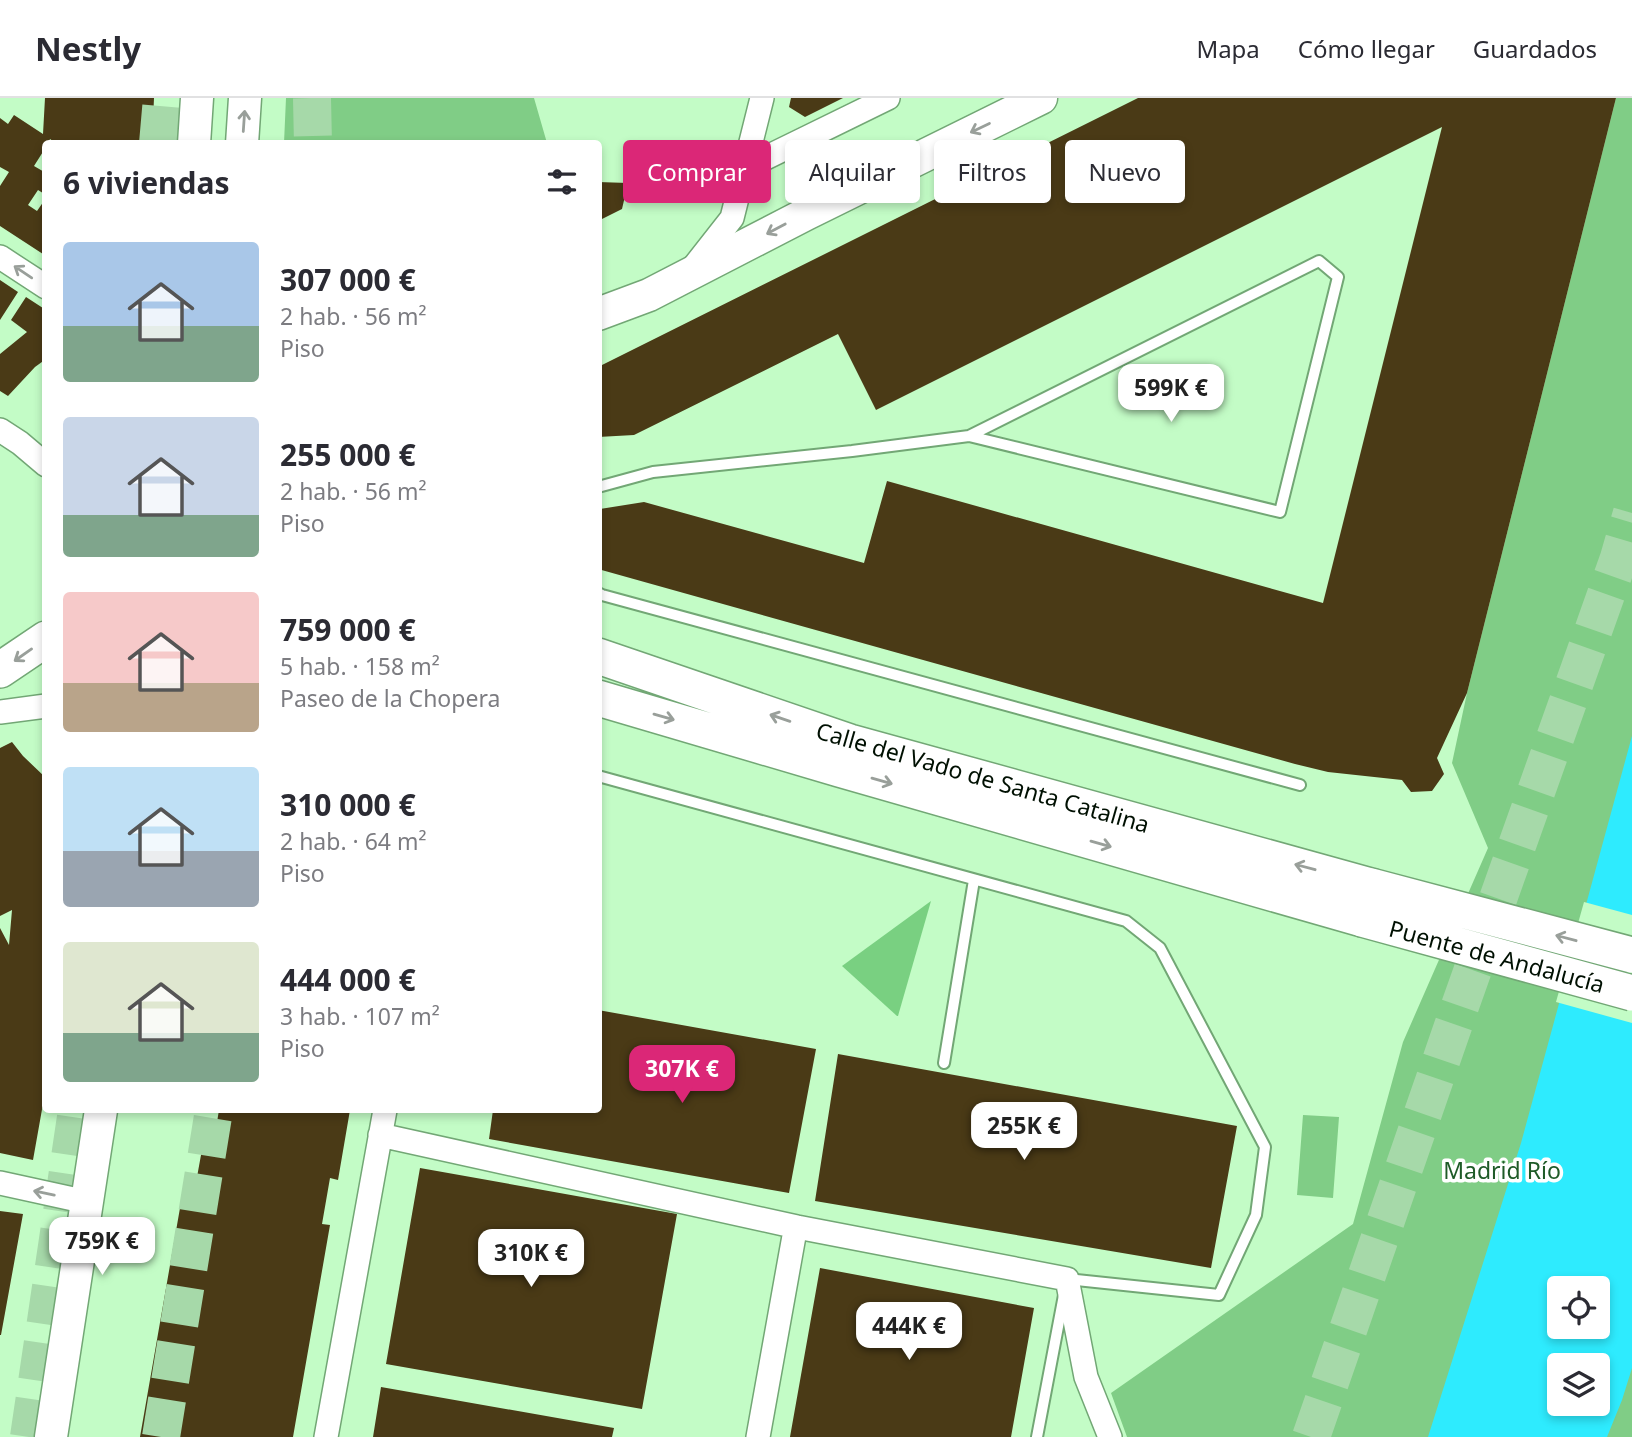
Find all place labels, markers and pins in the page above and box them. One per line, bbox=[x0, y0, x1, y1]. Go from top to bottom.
pin: 599K € bbox=[1114, 364, 1228, 424]
pin: 307K € bbox=[625, 1046, 739, 1105]
pin: 255K € bbox=[967, 1102, 1081, 1162]
pin: 759K € bbox=[45, 1218, 159, 1277]
pin: 310K € bbox=[474, 1230, 588, 1289]
pin: 444K € bbox=[852, 1302, 966, 1362]

